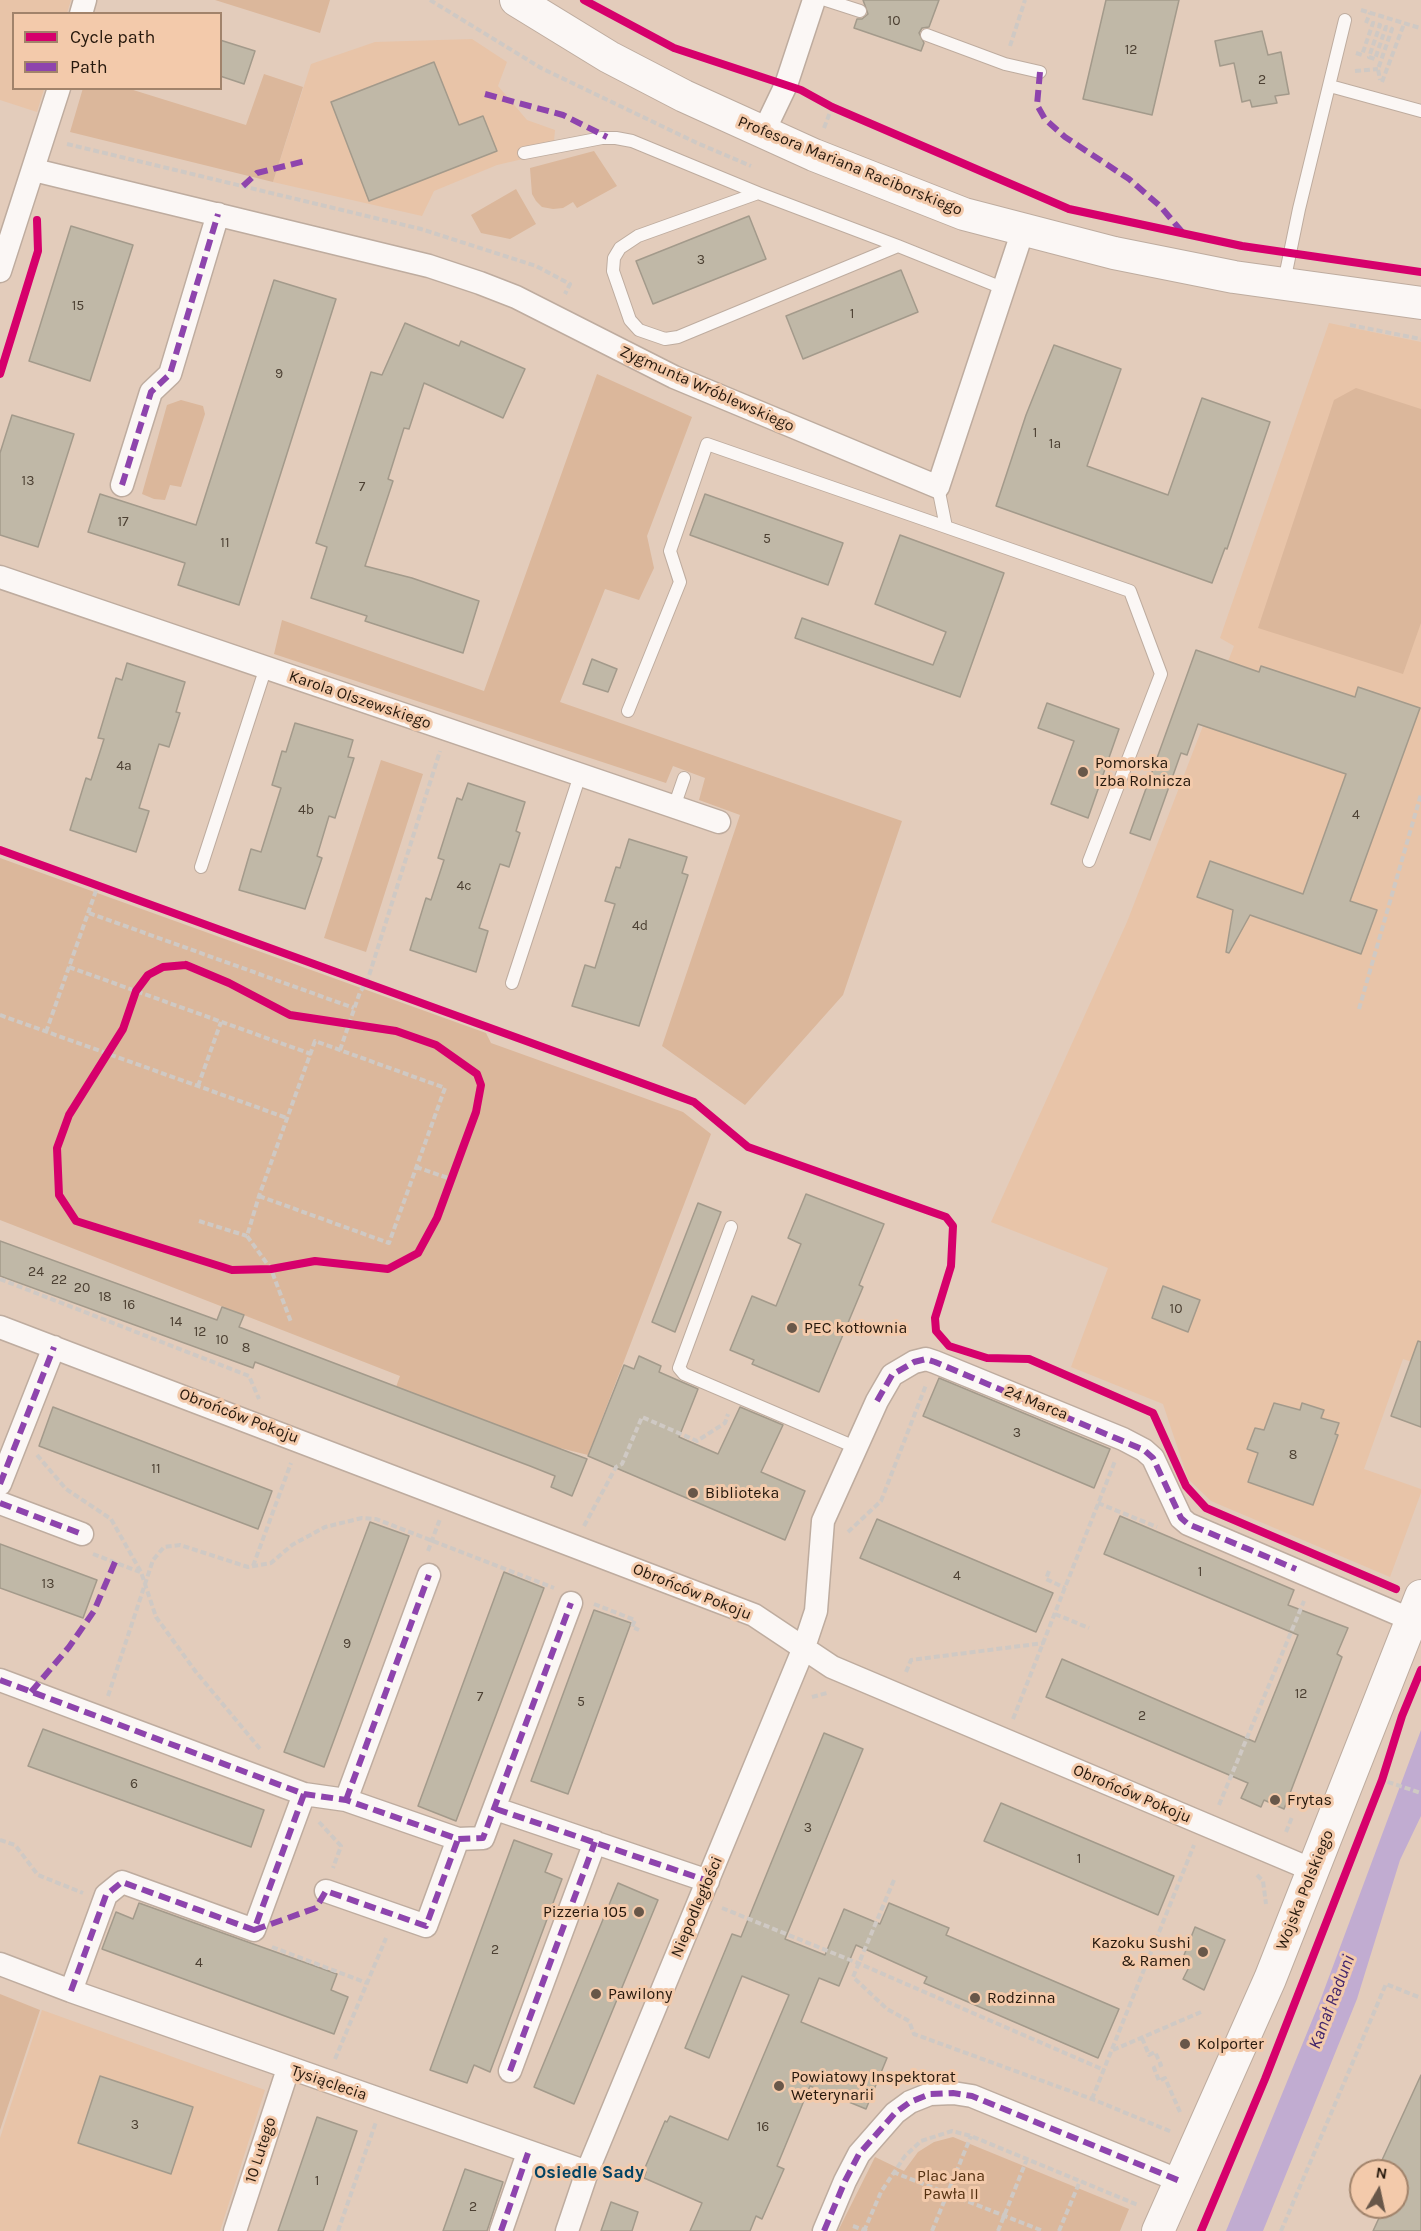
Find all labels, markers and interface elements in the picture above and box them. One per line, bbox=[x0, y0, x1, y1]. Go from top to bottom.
legend bbox=[12, 12, 222, 90]
house number: 10 bbox=[888, 13, 900, 29]
text: Cycle path bbox=[70, 26, 155, 48]
house number: 12 bbox=[1125, 42, 1137, 58]
text: Path bbox=[70, 56, 108, 78]
house number: 2 bbox=[1258, 72, 1266, 88]
street label: Profesora Mariana Raciborskiego bbox=[735, 112, 965, 220]
house number: 3 bbox=[697, 252, 705, 268]
house number: 15 bbox=[72, 298, 84, 314]
house number: 1 bbox=[850, 306, 854, 322]
street label: Zygmunta Wróblewskiego bbox=[617, 342, 797, 436]
house number: 9 bbox=[275, 366, 283, 382]
house number: 1 bbox=[1033, 425, 1037, 441]
house number: 1a bbox=[1049, 436, 1061, 452]
house number: 13 bbox=[22, 473, 34, 489]
house number: 7 bbox=[359, 479, 365, 495]
house number: 17 bbox=[117, 514, 129, 530]
house number: 5 bbox=[763, 531, 771, 547]
house number: 11 bbox=[220, 535, 230, 551]
street label: Karola Olszewskiego bbox=[286, 667, 434, 733]
place label: Pomorska Izba Rolnicza bbox=[1095, 753, 1191, 791]
house number: 4a bbox=[116, 758, 132, 774]
marker: Pomorska Izba Rolnicza bbox=[1076, 765, 1090, 779]
house number: 4b bbox=[298, 802, 314, 818]
house number: 4 bbox=[1352, 807, 1360, 823]
house number: 4c bbox=[456, 878, 472, 894]
house number: 4d bbox=[632, 918, 648, 934]
house number: 24 bbox=[28, 1264, 44, 1280]
house number: 22 bbox=[51, 1272, 67, 1288]
house number: 20 bbox=[74, 1280, 90, 1296]
house number: 18 bbox=[98, 1289, 112, 1305]
house number: 16 bbox=[123, 1297, 135, 1313]
house number: 10 bbox=[1170, 1301, 1182, 1317]
house number: 14 bbox=[170, 1314, 182, 1330]
place label: PEC kotłownia bbox=[804, 1318, 907, 1338]
marker: PEC kotłownia bbox=[785, 1321, 799, 1335]
house number: 12 bbox=[194, 1324, 206, 1340]
house number: 10 bbox=[216, 1332, 228, 1348]
house number: 8 bbox=[242, 1340, 250, 1356]
street label: 24 Marca bbox=[1001, 1382, 1071, 1424]
street label: Obrońców Pokoju bbox=[177, 1384, 301, 1448]
house number: 3 bbox=[1013, 1425, 1021, 1441]
house number: 8 bbox=[1289, 1447, 1297, 1463]
house number: 11 bbox=[151, 1461, 161, 1477]
place label: Biblioteka bbox=[705, 1483, 779, 1503]
marker: Biblioteka bbox=[686, 1486, 700, 1500]
street label: Obrońców Pokoju bbox=[630, 1559, 754, 1625]
house number: 1 bbox=[1198, 1564, 1202, 1580]
house number: 4 bbox=[953, 1568, 961, 1584]
house number: 13 bbox=[42, 1576, 54, 1592]
house number: 9 bbox=[343, 1636, 351, 1652]
house number: 12 bbox=[1295, 1686, 1307, 1702]
house number: 7 bbox=[477, 1689, 483, 1705]
house number: 5 bbox=[577, 1694, 585, 1710]
house number: 2 bbox=[1138, 1708, 1146, 1724]
street label: Obrońców Pokoju bbox=[1070, 1760, 1194, 1828]
house number: 6 bbox=[130, 1776, 138, 1792]
place label: Frytas bbox=[1287, 1790, 1332, 1810]
marker: Frytas bbox=[1268, 1793, 1282, 1807]
house number: 3 bbox=[804, 1820, 812, 1836]
street label: Wojska Polskiego bbox=[1272, 1827, 1338, 1953]
house number: 1 bbox=[1077, 1851, 1081, 1867]
street label: Niepodległości bbox=[667, 1854, 727, 1960]
place label: Pizzeria 105 bbox=[543, 1902, 627, 1922]
marker: Pizzeria 105 bbox=[632, 1905, 646, 1919]
place label: Kazoku Sushi & Ramen bbox=[1091, 1933, 1191, 1971]
house number: 2 bbox=[491, 1942, 499, 1958]
marker: Kazoku Sushi & Ramen bbox=[1196, 1945, 1210, 1959]
water label: Kanał Raduni bbox=[1304, 1952, 1360, 2052]
house number: 4 bbox=[195, 1955, 203, 1971]
place label: Pawilony bbox=[608, 1984, 672, 2004]
marker: Pawilony bbox=[589, 1987, 603, 2001]
place label: Rodzinna bbox=[987, 1988, 1056, 2008]
marker: Rodzinna bbox=[968, 1991, 982, 2005]
place label: Kolporter bbox=[1197, 2034, 1264, 2054]
marker: Kolporter bbox=[1178, 2037, 1192, 2051]
street label: Tysiąclecia bbox=[289, 2061, 369, 2105]
place label: Powiatowy Inspektorat Weterynarii bbox=[791, 2067, 956, 2105]
marker: Powiatowy Inspektorat Weterynarii bbox=[772, 2079, 786, 2093]
street label: 10 Lutego bbox=[241, 2115, 281, 2185]
house number: 3 bbox=[131, 2117, 139, 2133]
house number: 16 bbox=[757, 2119, 769, 2135]
north arrow bbox=[1349, 2159, 1409, 2219]
district label: Osiedle Sady bbox=[534, 2162, 644, 2184]
text: N bbox=[1374, 2162, 1389, 2183]
park label: Plac Jana Pawła II bbox=[917, 2166, 985, 2204]
house number: 1 bbox=[315, 2173, 319, 2189]
house number: 2 bbox=[469, 2199, 477, 2215]

